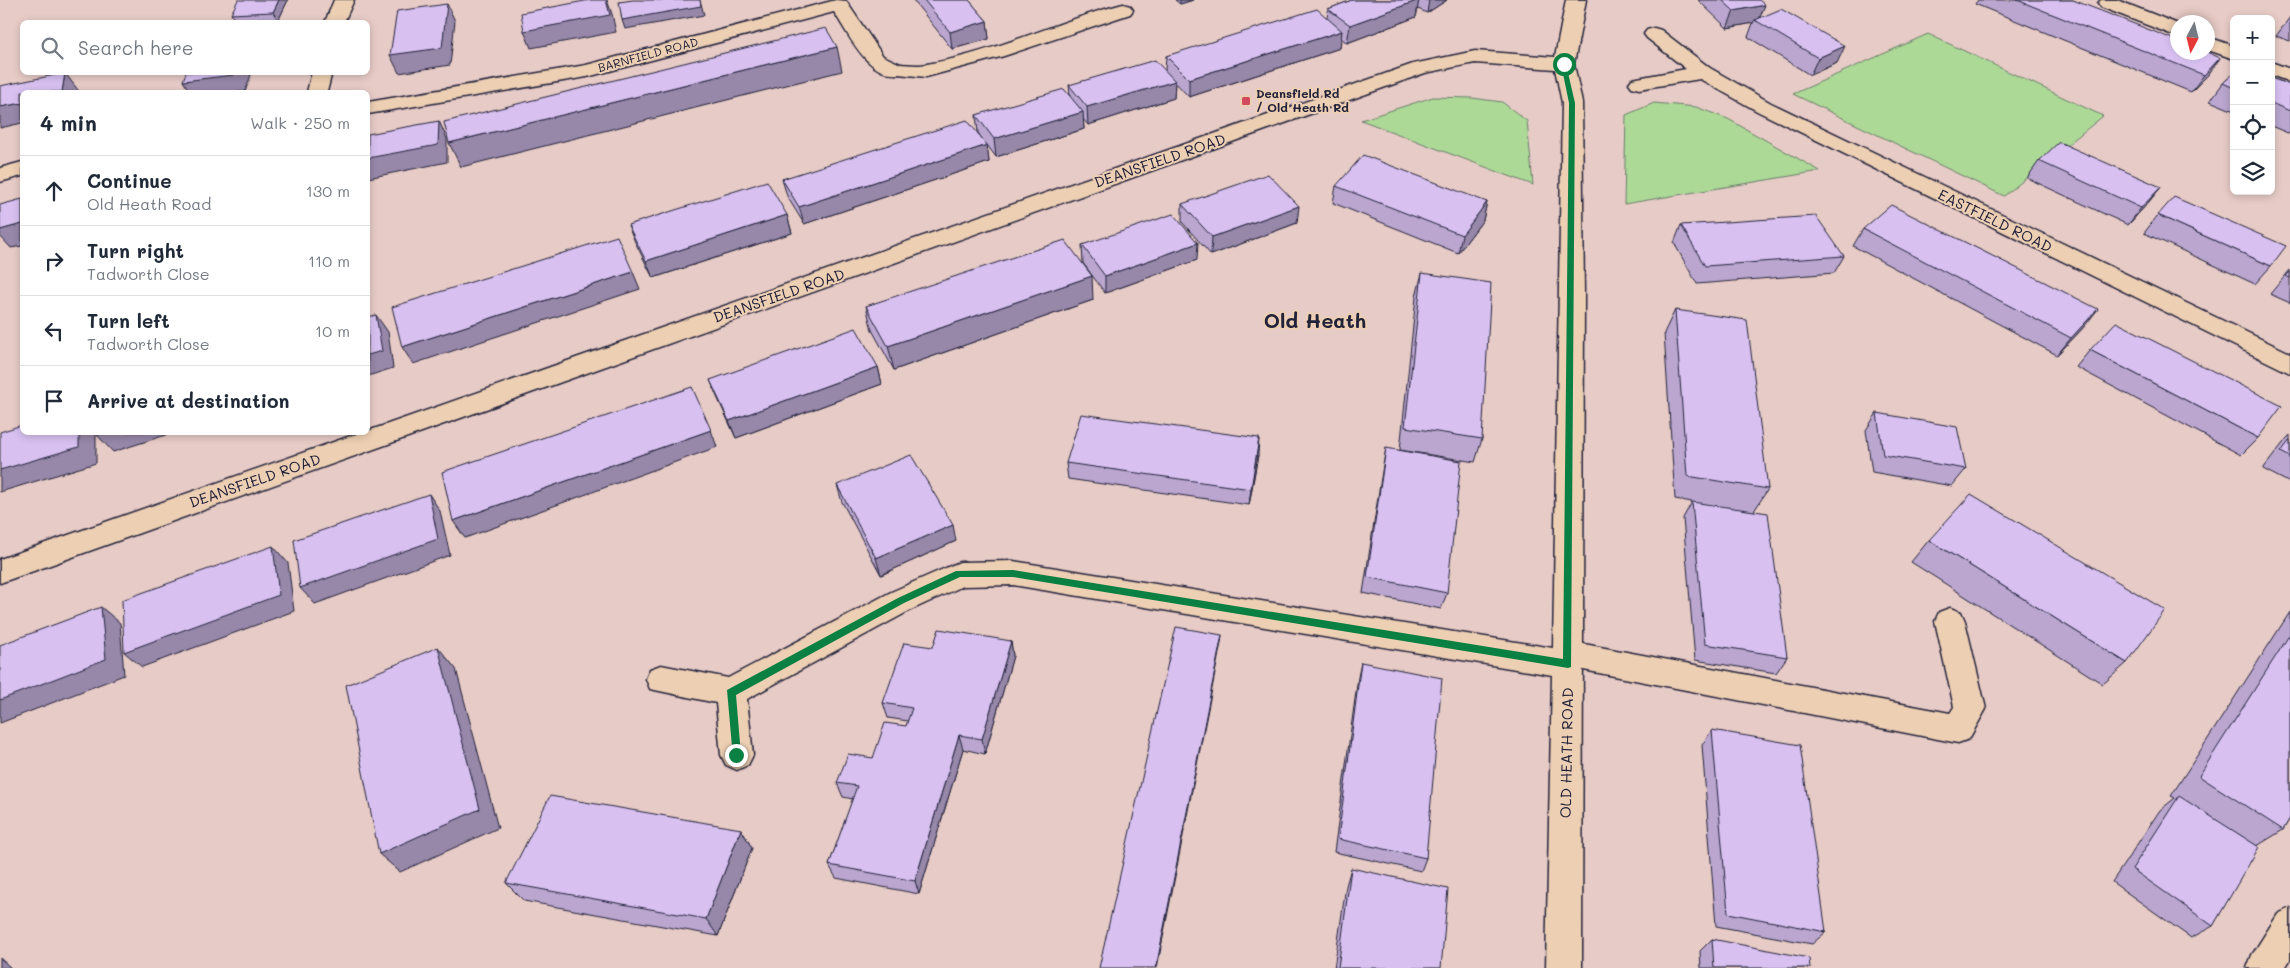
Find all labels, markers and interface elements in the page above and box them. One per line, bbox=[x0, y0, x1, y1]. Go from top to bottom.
north arrow bbox=[2170, 15, 2215, 60]
map controls bbox=[2230, 15, 2275, 195]
button: + bbox=[2230, 15, 2275, 60]
search box bbox=[20, 20, 370, 75]
street label: BARNFIELD ROAD bbox=[596, 33, 700, 75]
icon: search bbox=[38, 34, 66, 62]
text: Search here bbox=[78, 35, 194, 60]
route start bbox=[1553, 53, 1576, 76]
button: − bbox=[2230, 60, 2275, 105]
place label: Deansfield Rd / Old Heath Rd bbox=[1256, 85, 1349, 115]
marker: Deansfield Rd / Old Heath Rd bbox=[1240, 95, 1252, 107]
button: locate bbox=[2230, 105, 2275, 150]
text: 4 min bbox=[40, 109, 97, 136]
text: Walk · 250 m bbox=[250, 112, 350, 133]
street label: DEANSFIELD ROAD bbox=[1091, 128, 1228, 192]
button: layers bbox=[2230, 150, 2275, 195]
text: Continue bbox=[87, 168, 172, 193]
icon: ahead bbox=[40, 177, 68, 205]
text: 130 m bbox=[306, 180, 350, 201]
street label: EASTFIELD ROAD bbox=[1935, 184, 2056, 256]
text: Old Heath Road bbox=[87, 193, 211, 214]
text: Turn right bbox=[87, 238, 184, 263]
icon: right bbox=[40, 247, 68, 275]
text: 110 m bbox=[308, 250, 350, 271]
text: Tadworth Close bbox=[87, 263, 210, 284]
street label: DEANSFIELD ROAD bbox=[710, 263, 847, 327]
district label: Old Heath bbox=[1264, 307, 1366, 333]
text: Turn left bbox=[87, 308, 170, 333]
icon: left bbox=[40, 317, 68, 345]
text: 10 m bbox=[315, 320, 350, 341]
text: Tadworth Close bbox=[87, 333, 210, 354]
icon: arrive bbox=[40, 387, 68, 415]
text: Arrive at destination bbox=[87, 388, 290, 413]
street label: DEANSFIELD ROAD bbox=[186, 448, 323, 512]
street label: OLD HEATH ROAD bbox=[1555, 688, 1577, 818]
route end bbox=[725, 744, 748, 767]

